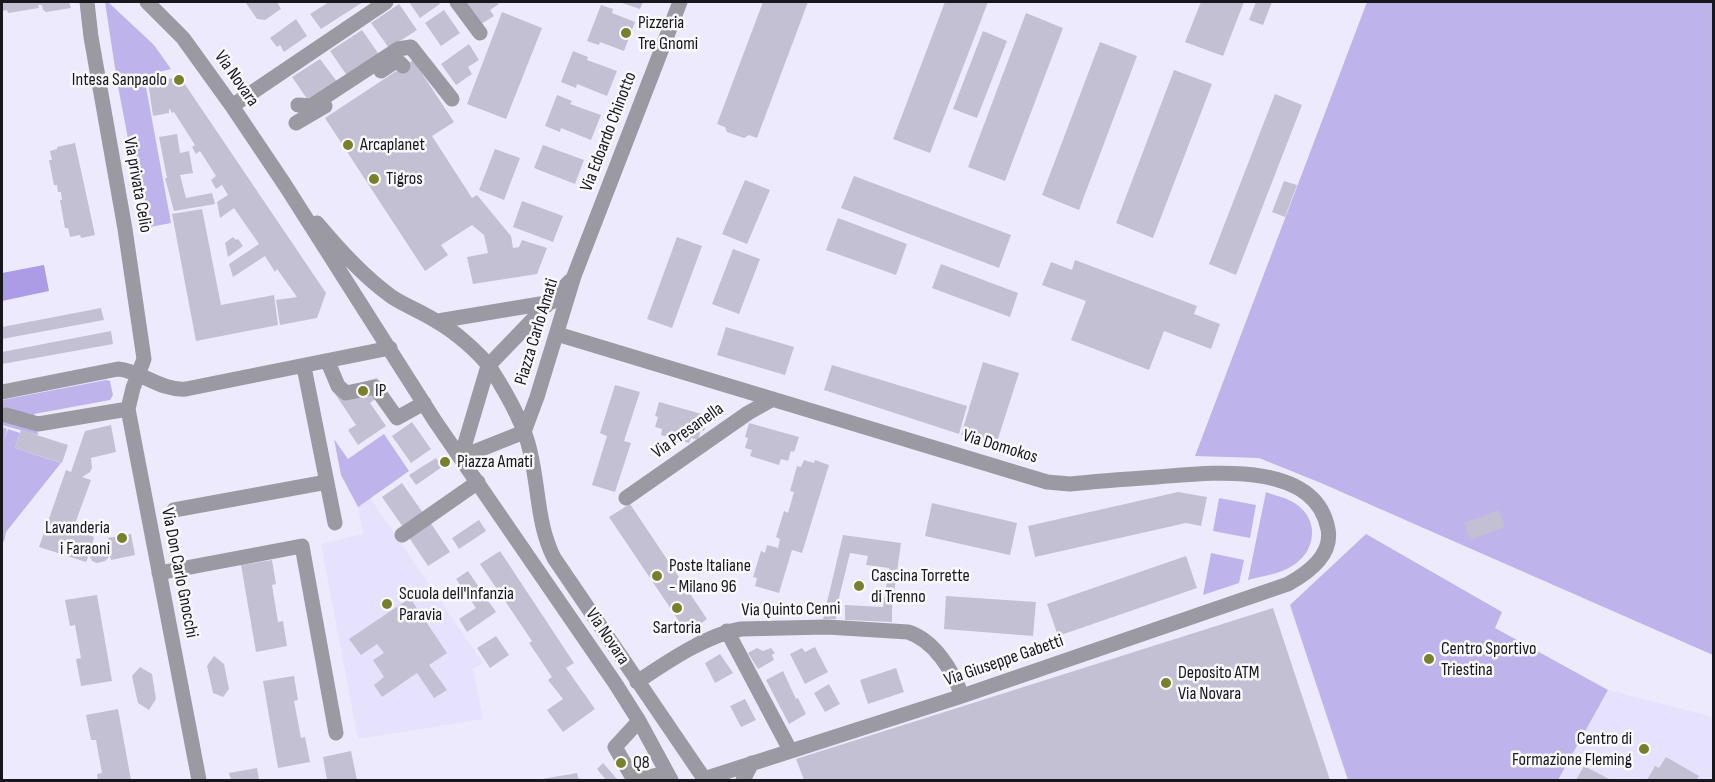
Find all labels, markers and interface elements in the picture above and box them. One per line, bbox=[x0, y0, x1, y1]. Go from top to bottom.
place label: Pizzeria Tre Gnomi bbox=[638, 12, 698, 54]
marker: Pizzeria Tre Gnomi bbox=[619, 26, 633, 40]
street label: Via Novara bbox=[209, 47, 263, 111]
place label: Intesa Sanpaolo bbox=[72, 69, 167, 91]
street label: Via Edoardo Chinotto bbox=[576, 69, 642, 195]
marker: Intesa Sanpaolo bbox=[172, 73, 186, 87]
place label: Arcaplanet bbox=[360, 134, 425, 156]
street label: Via privata Celio bbox=[118, 136, 156, 234]
marker: Arcaplanet bbox=[341, 138, 355, 152]
place label: Tigros bbox=[386, 168, 423, 190]
marker: Tigros bbox=[367, 172, 381, 186]
street label: Piazza Carlo Amati bbox=[511, 276, 563, 388]
place label: IP bbox=[375, 380, 386, 402]
marker: IP bbox=[356, 384, 370, 398]
street label: Via Presanella bbox=[648, 398, 728, 464]
street label: Via Domokos bbox=[960, 425, 1040, 469]
place label: Piazza Amati bbox=[457, 451, 533, 473]
marker: Piazza Amati bbox=[438, 455, 452, 469]
street label: Via Don Carlo Gnocchi bbox=[156, 506, 202, 640]
place label: Lavanderia i Faraoni bbox=[45, 517, 110, 560]
marker: Lavanderia i Faraoni bbox=[115, 531, 129, 545]
place label: Poste Italiane - Milano 96 bbox=[669, 555, 751, 598]
place label: Cascina Torrette di Trenno bbox=[871, 565, 970, 608]
marker: Poste Italiane - Milano 96 bbox=[650, 569, 664, 583]
marker: Cascina Torrette di Trenno bbox=[852, 579, 866, 593]
place label: Scuola dell'Infanzia Paravia bbox=[399, 583, 514, 626]
marker: Scuola dell'Infanzia Paravia bbox=[380, 597, 394, 611]
street label: Via Quinto Cenni bbox=[741, 598, 841, 622]
marker: Sartoria bbox=[670, 601, 684, 615]
street label: Via Novara bbox=[580, 605, 634, 669]
place label: Sartoria bbox=[653, 617, 701, 639]
street label: Via Giuseppe Gabetti bbox=[942, 631, 1066, 691]
place label: Centro Sportivo Triestina bbox=[1441, 638, 1536, 680]
marker: Centro Sportivo Triestina bbox=[1422, 652, 1436, 666]
place label: Deposito ATM Via Novara bbox=[1178, 662, 1259, 704]
marker: Deposito ATM Via Novara bbox=[1159, 676, 1173, 690]
place label: Centro di Formazione Fleming bbox=[1512, 728, 1632, 771]
marker: Centro di Formazione Fleming bbox=[1637, 742, 1651, 756]
place label: Q8 bbox=[633, 752, 650, 774]
marker: Q8 bbox=[614, 756, 628, 770]

